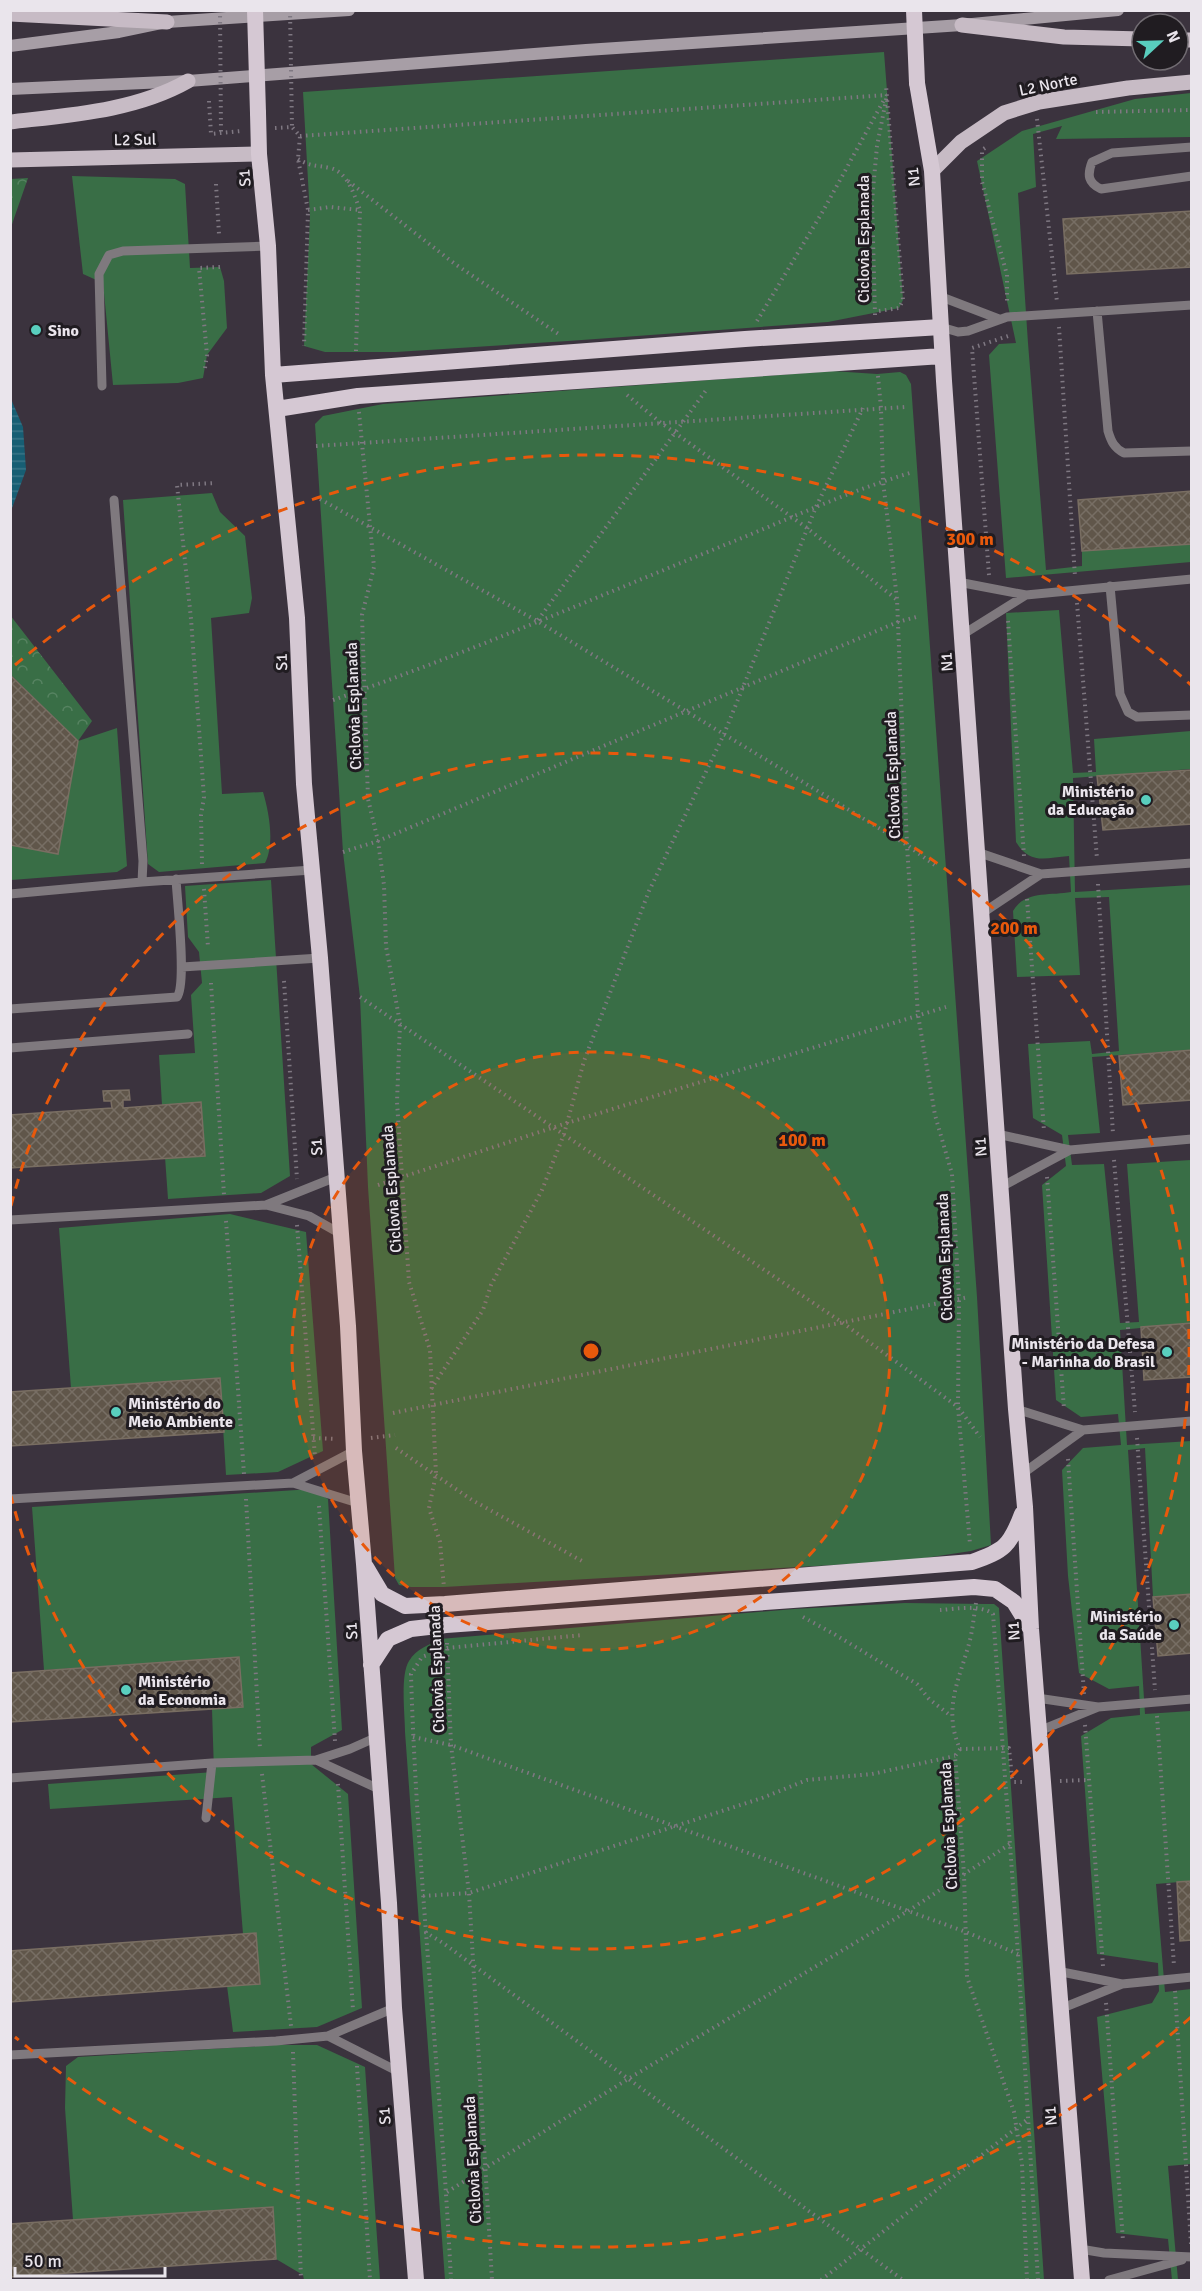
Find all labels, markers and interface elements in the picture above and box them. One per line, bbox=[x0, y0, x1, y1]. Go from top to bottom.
north arrow bbox=[1130, 12, 1190, 72]
text: N bbox=[1162, 28, 1184, 46]
street label: L2 Norte bbox=[1017, 69, 1079, 101]
street label: L2 Sul bbox=[114, 130, 157, 150]
street label: N1 bbox=[903, 166, 925, 188]
street label: S1 bbox=[234, 168, 256, 188]
street label: Ciclovia Esplanada bbox=[854, 175, 874, 303]
place label: Sino bbox=[48, 321, 79, 341]
marker: Sino bbox=[29, 323, 43, 337]
text: 300 m bbox=[946, 528, 994, 550]
street label: Ciclovia Esplanada bbox=[342, 642, 366, 770]
street label: N1 bbox=[936, 651, 958, 672]
street label: S1 bbox=[272, 653, 292, 671]
street label: Ciclovia Esplanada bbox=[881, 711, 905, 839]
place label: Ministério da Educação bbox=[1047, 782, 1134, 820]
marker: Ministério da Educação bbox=[1139, 793, 1153, 807]
text: 200 m bbox=[990, 917, 1038, 939]
street label: Ciclovia Esplanada bbox=[378, 1124, 406, 1253]
text: 100 m bbox=[778, 1129, 826, 1151]
street label: N1 bbox=[970, 1136, 992, 1158]
street label: S1 bbox=[306, 1137, 328, 1156]
street label: Ciclovia Esplanada bbox=[933, 1193, 957, 1321]
place label: Ministério da Defesa - Marinha do Brasil bbox=[1011, 1334, 1155, 1372]
centre of rings bbox=[581, 1341, 601, 1361]
marker: Ministério da Defesa - Marinha do Brasil bbox=[1160, 1345, 1174, 1359]
place label: Ministério do Meio Ambiente bbox=[128, 1394, 233, 1432]
marker: Ministério do Meio Ambiente bbox=[109, 1405, 123, 1419]
street label: Ciclovia Esplanada bbox=[425, 1605, 449, 1733]
place label: Ministério da Saúde bbox=[1090, 1607, 1162, 1645]
marker: Ministério da Saúde bbox=[1167, 1618, 1181, 1632]
street label: N1 bbox=[1003, 1620, 1025, 1641]
street label: S1 bbox=[341, 1621, 363, 1640]
place label: Ministério da Economia bbox=[138, 1672, 226, 1710]
marker: Ministério da Economia bbox=[119, 1683, 133, 1697]
street label: Ciclovia Esplanada bbox=[936, 1761, 962, 1890]
street label: Ciclovia Esplanada bbox=[460, 2095, 486, 2224]
street label: N1 bbox=[1040, 2105, 1062, 2127]
street label: S1 bbox=[374, 2106, 396, 2126]
scale bar bbox=[15, 2240, 165, 2278]
text: 50 m bbox=[24, 2250, 62, 2272]

